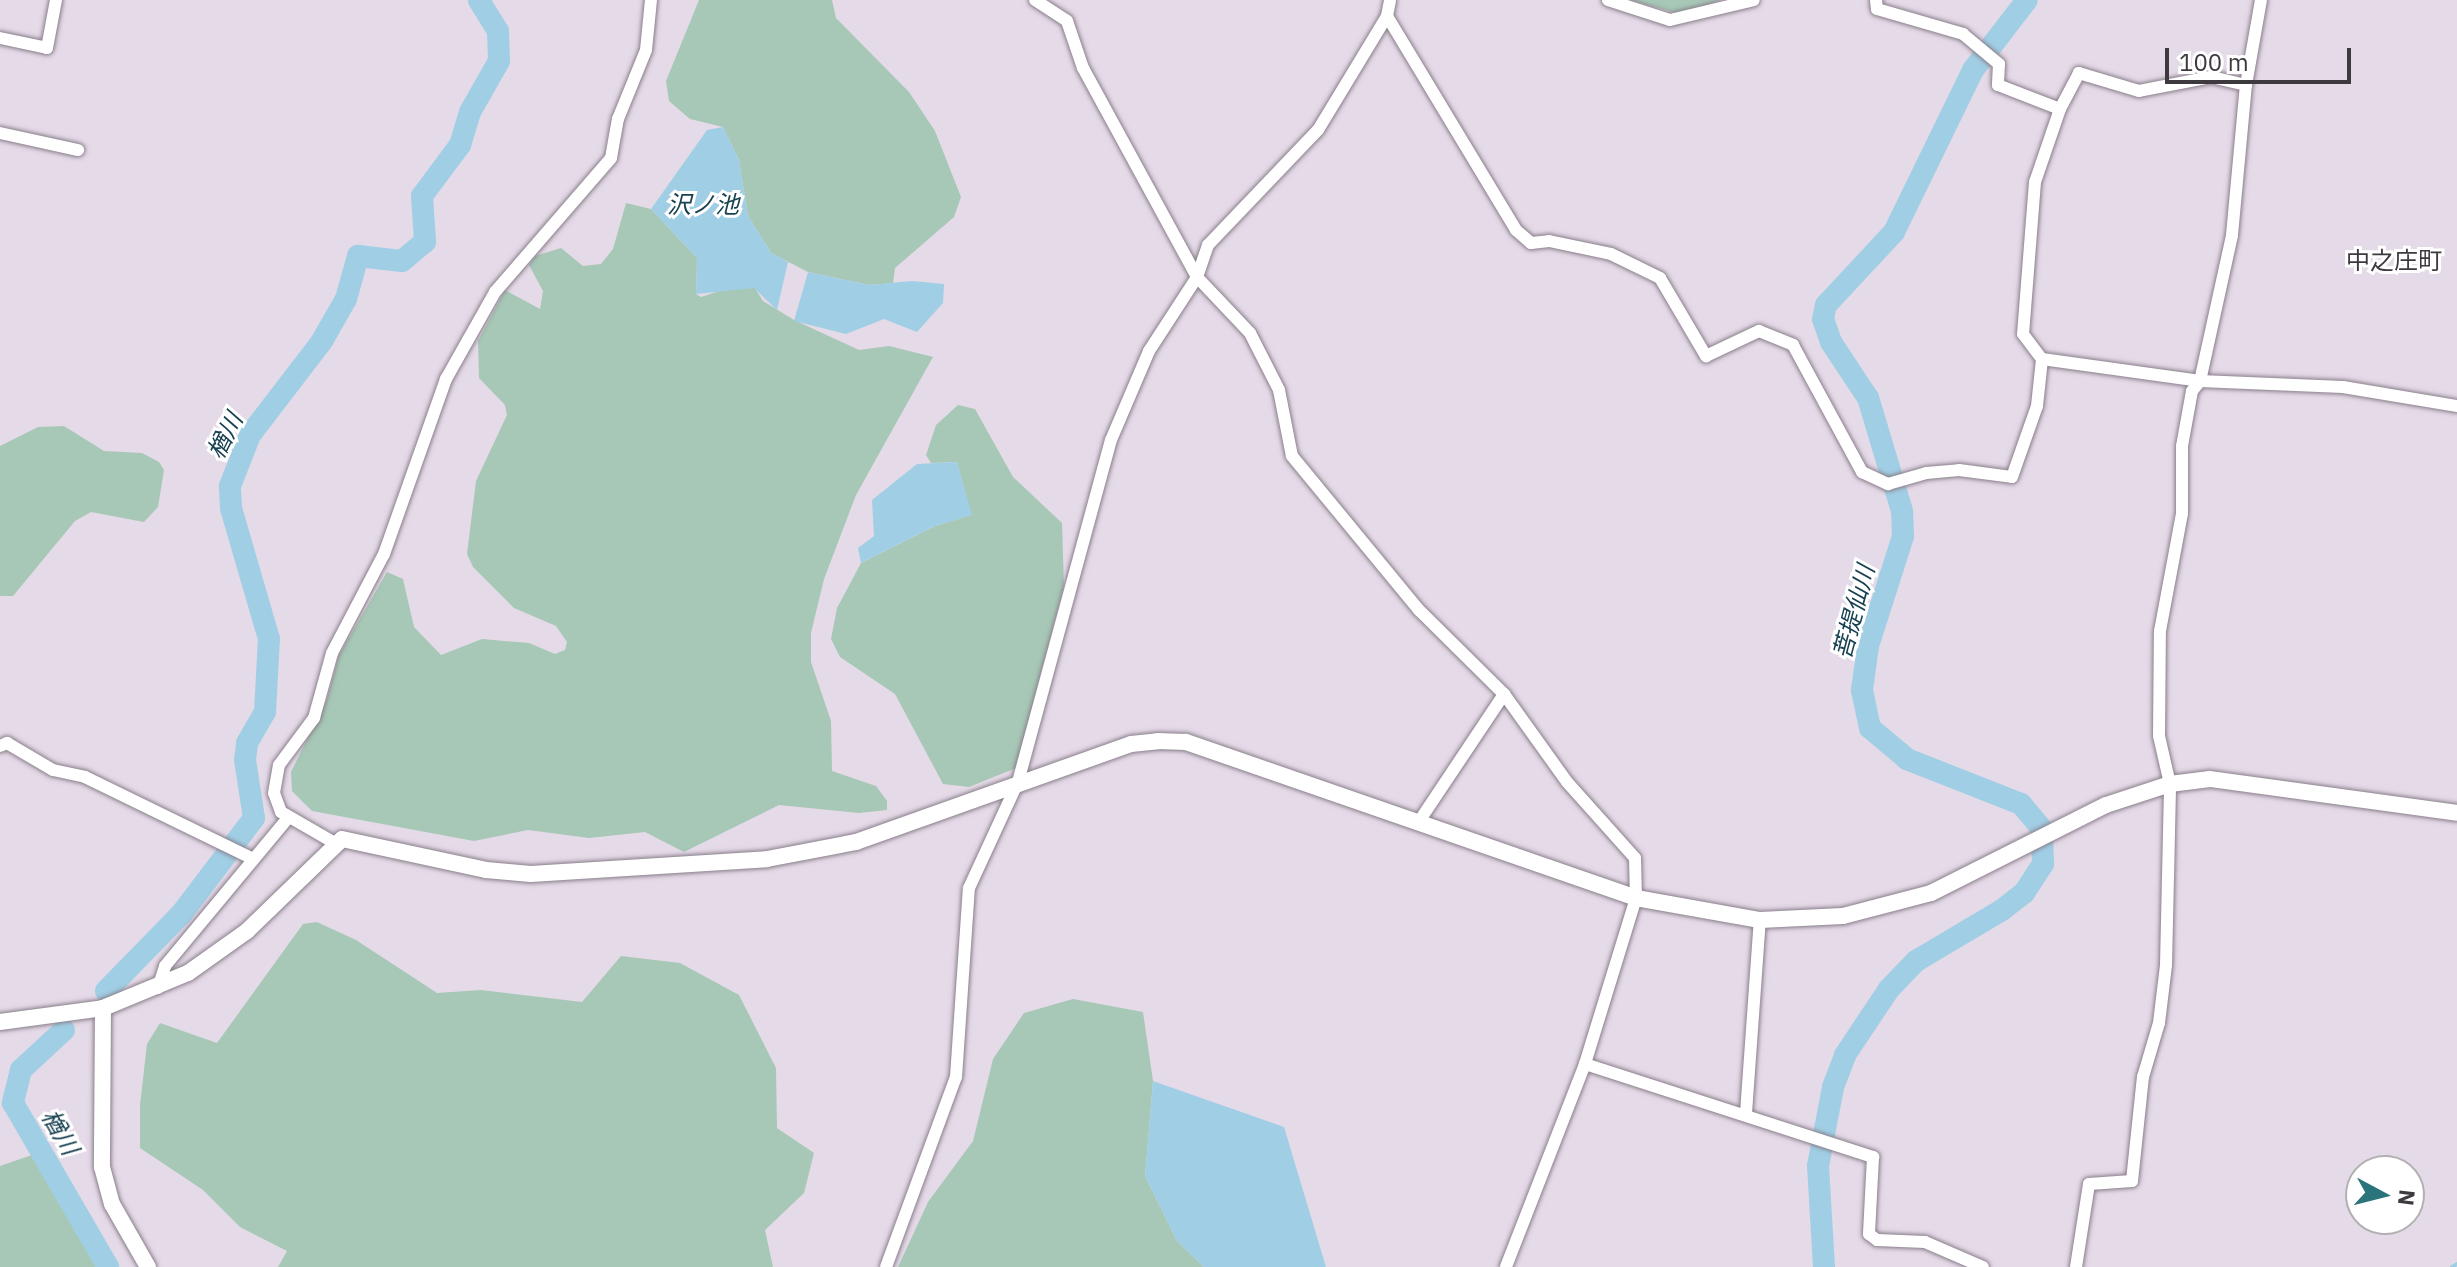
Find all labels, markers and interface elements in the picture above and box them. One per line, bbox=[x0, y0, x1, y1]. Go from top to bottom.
scale bar bbox=[2169, 32, 2355, 82]
text: 100 m bbox=[2179, 46, 2249, 78]
water label: 沢ノ池 bbox=[667, 191, 739, 219]
district label: 中之庄町 bbox=[2346, 247, 2442, 275]
water label: 楢川 bbox=[201, 408, 249, 464]
water label: 菩提仙川 bbox=[1828, 562, 1880, 662]
water label: 楢川 bbox=[36, 1104, 84, 1160]
north arrow bbox=[2345, 1155, 2425, 1235]
text: N bbox=[2392, 1188, 2423, 1207]

